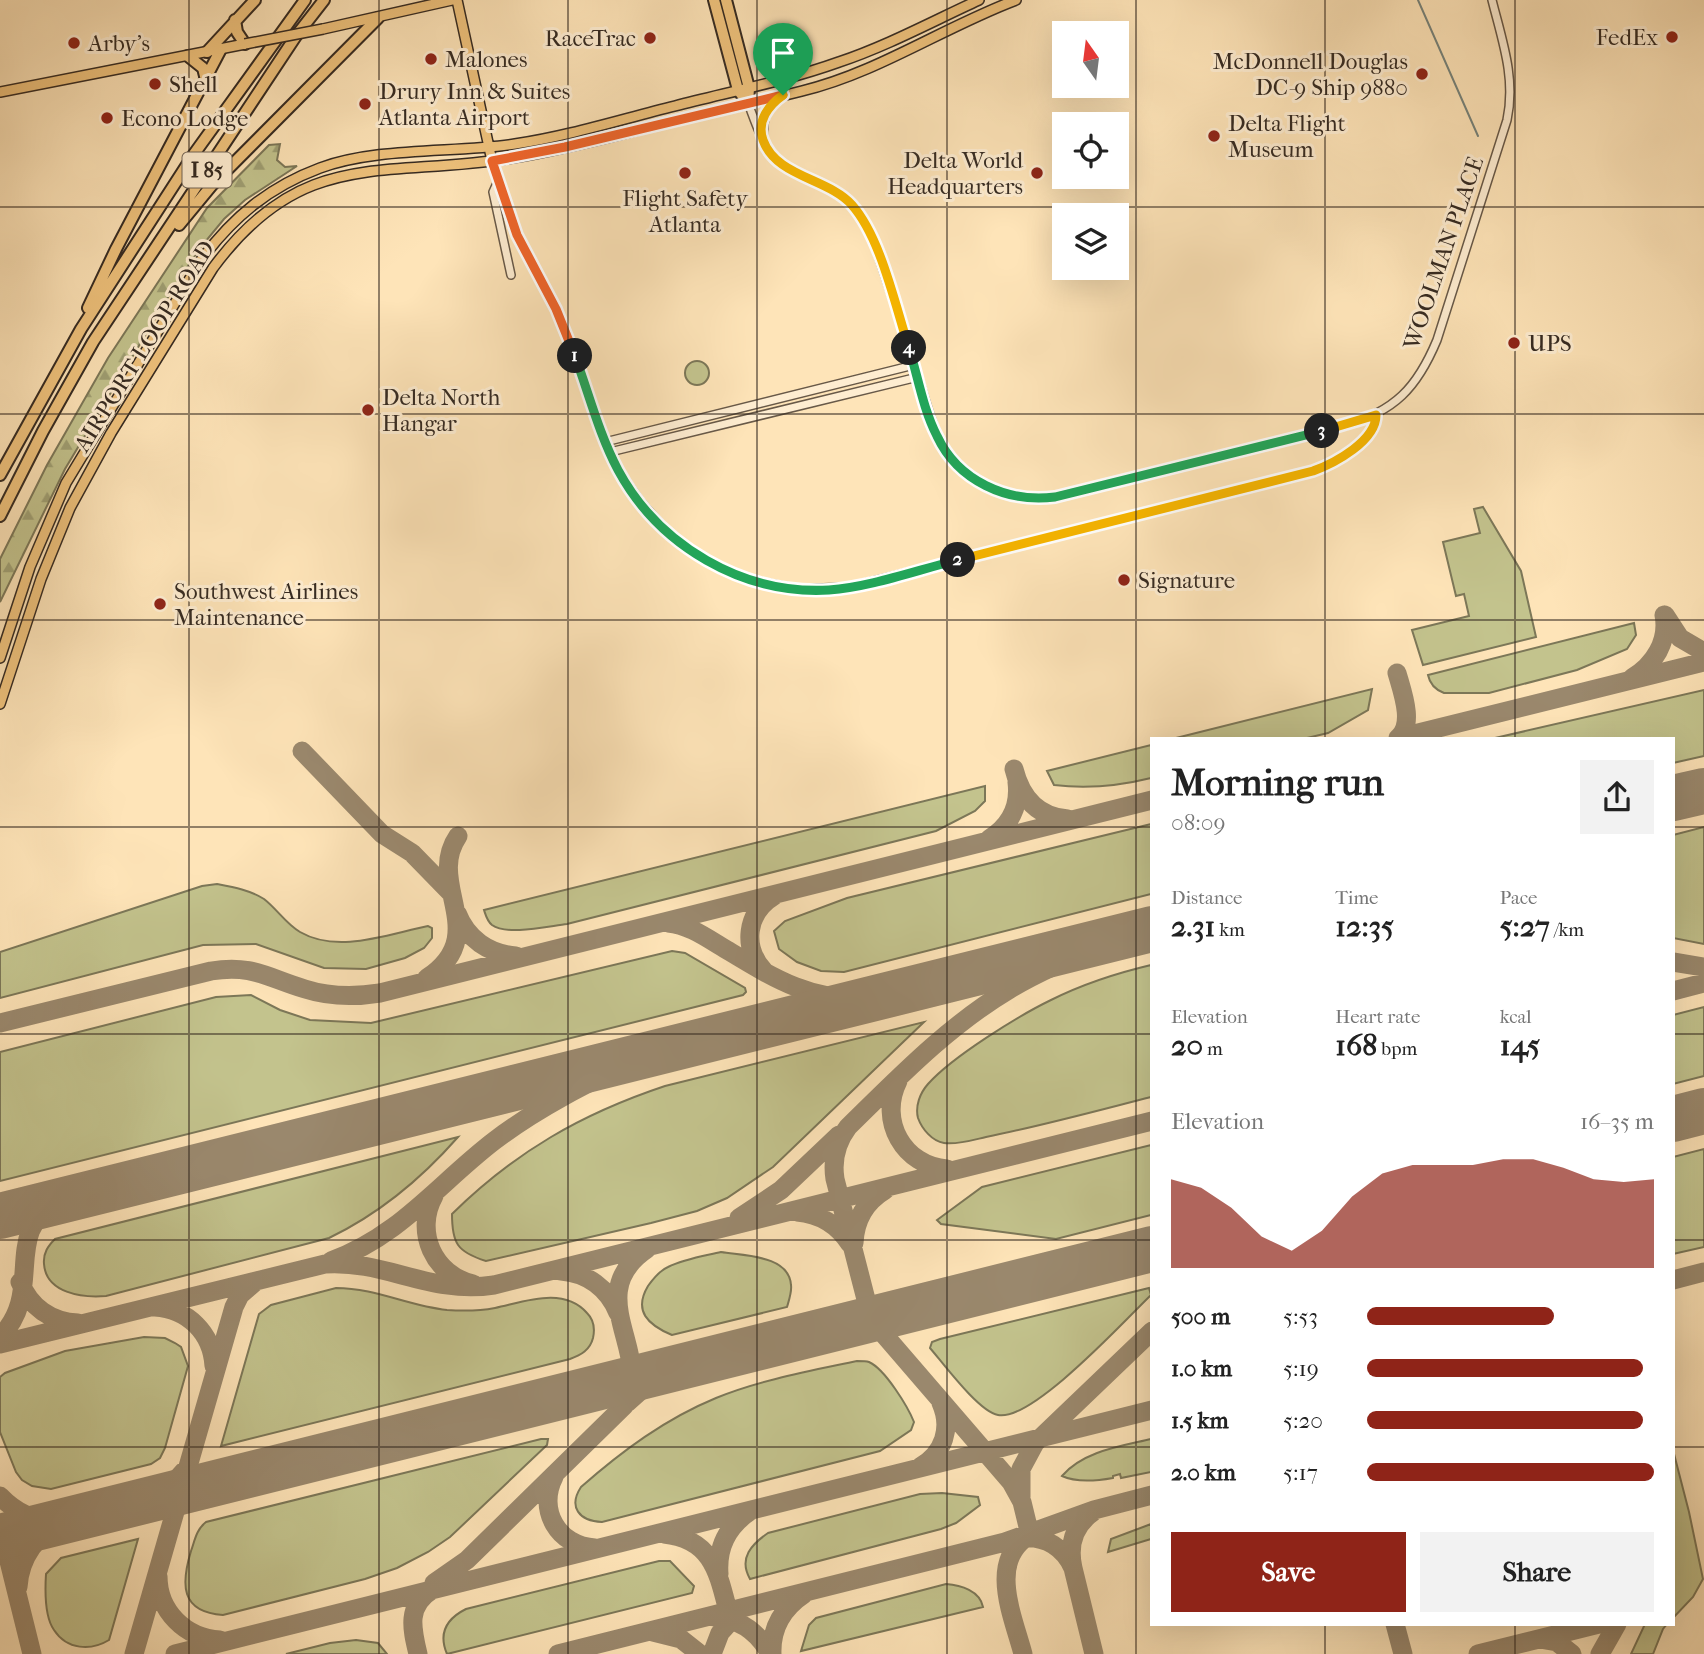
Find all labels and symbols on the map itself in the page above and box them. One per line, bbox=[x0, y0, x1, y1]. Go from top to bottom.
north arrow bbox=[1052, 21, 1129, 98]
pin bbox=[753, 23, 813, 95]
place label: FedEx bbox=[1596, 24, 1658, 51]
place label: RaceTrac bbox=[545, 25, 636, 52]
marker: FedEx bbox=[1664, 29, 1680, 45]
place label: Arby's bbox=[87, 30, 150, 57]
marker: RaceTrac bbox=[642, 30, 658, 46]
marker: Arby's bbox=[66, 35, 82, 51]
place label: Malones bbox=[445, 46, 528, 73]
place label: McDonnell Douglas DC-9 Ship 9880 bbox=[1213, 48, 1408, 101]
marker: Malones bbox=[423, 51, 439, 67]
marker: McDonnell Douglas DC-9 Ship 9880 bbox=[1414, 66, 1430, 82]
place label: Shell bbox=[169, 71, 218, 98]
marker: Shell bbox=[147, 76, 163, 92]
place label: Drury Inn & Suites Atlanta Airport bbox=[378, 78, 570, 131]
marker: Drury Inn & Suites Atlanta Airport bbox=[357, 96, 373, 112]
place label: Econo Lodge bbox=[121, 105, 248, 132]
marker: Econo Lodge bbox=[99, 110, 115, 126]
place label: Delta Flight Museum bbox=[1228, 110, 1346, 163]
marker: Delta Flight Museum bbox=[1206, 128, 1222, 144]
place label: Delta World Headquarters bbox=[887, 147, 1023, 200]
road number: I 85 bbox=[182, 152, 232, 188]
street label: WOOLMAN PLACE bbox=[1397, 153, 1489, 354]
marker: Flight Safety Atlanta bbox=[677, 165, 693, 181]
marker: Delta World Headquarters bbox=[1029, 165, 1045, 181]
place label: Flight Safety Atlanta bbox=[622, 185, 748, 238]
street label: AIRPORT LOOP ROAD bbox=[68, 236, 220, 458]
pin: 4 bbox=[892, 330, 926, 366]
place label: UPS bbox=[1528, 330, 1572, 357]
marker: UPS bbox=[1506, 335, 1522, 351]
pin: 1 bbox=[558, 338, 592, 374]
place label: Delta North Hangar bbox=[382, 384, 500, 437]
marker: Delta North Hangar bbox=[360, 402, 376, 418]
pin: 3 bbox=[1304, 414, 1340, 448]
pin: 2 bbox=[940, 542, 976, 578]
place label: Signature bbox=[1138, 567, 1235, 594]
marker: Signature bbox=[1116, 572, 1132, 588]
place label: Southwest Airlines Maintenance bbox=[174, 578, 358, 631]
marker: Southwest Airlines Maintenance bbox=[152, 596, 168, 612]

